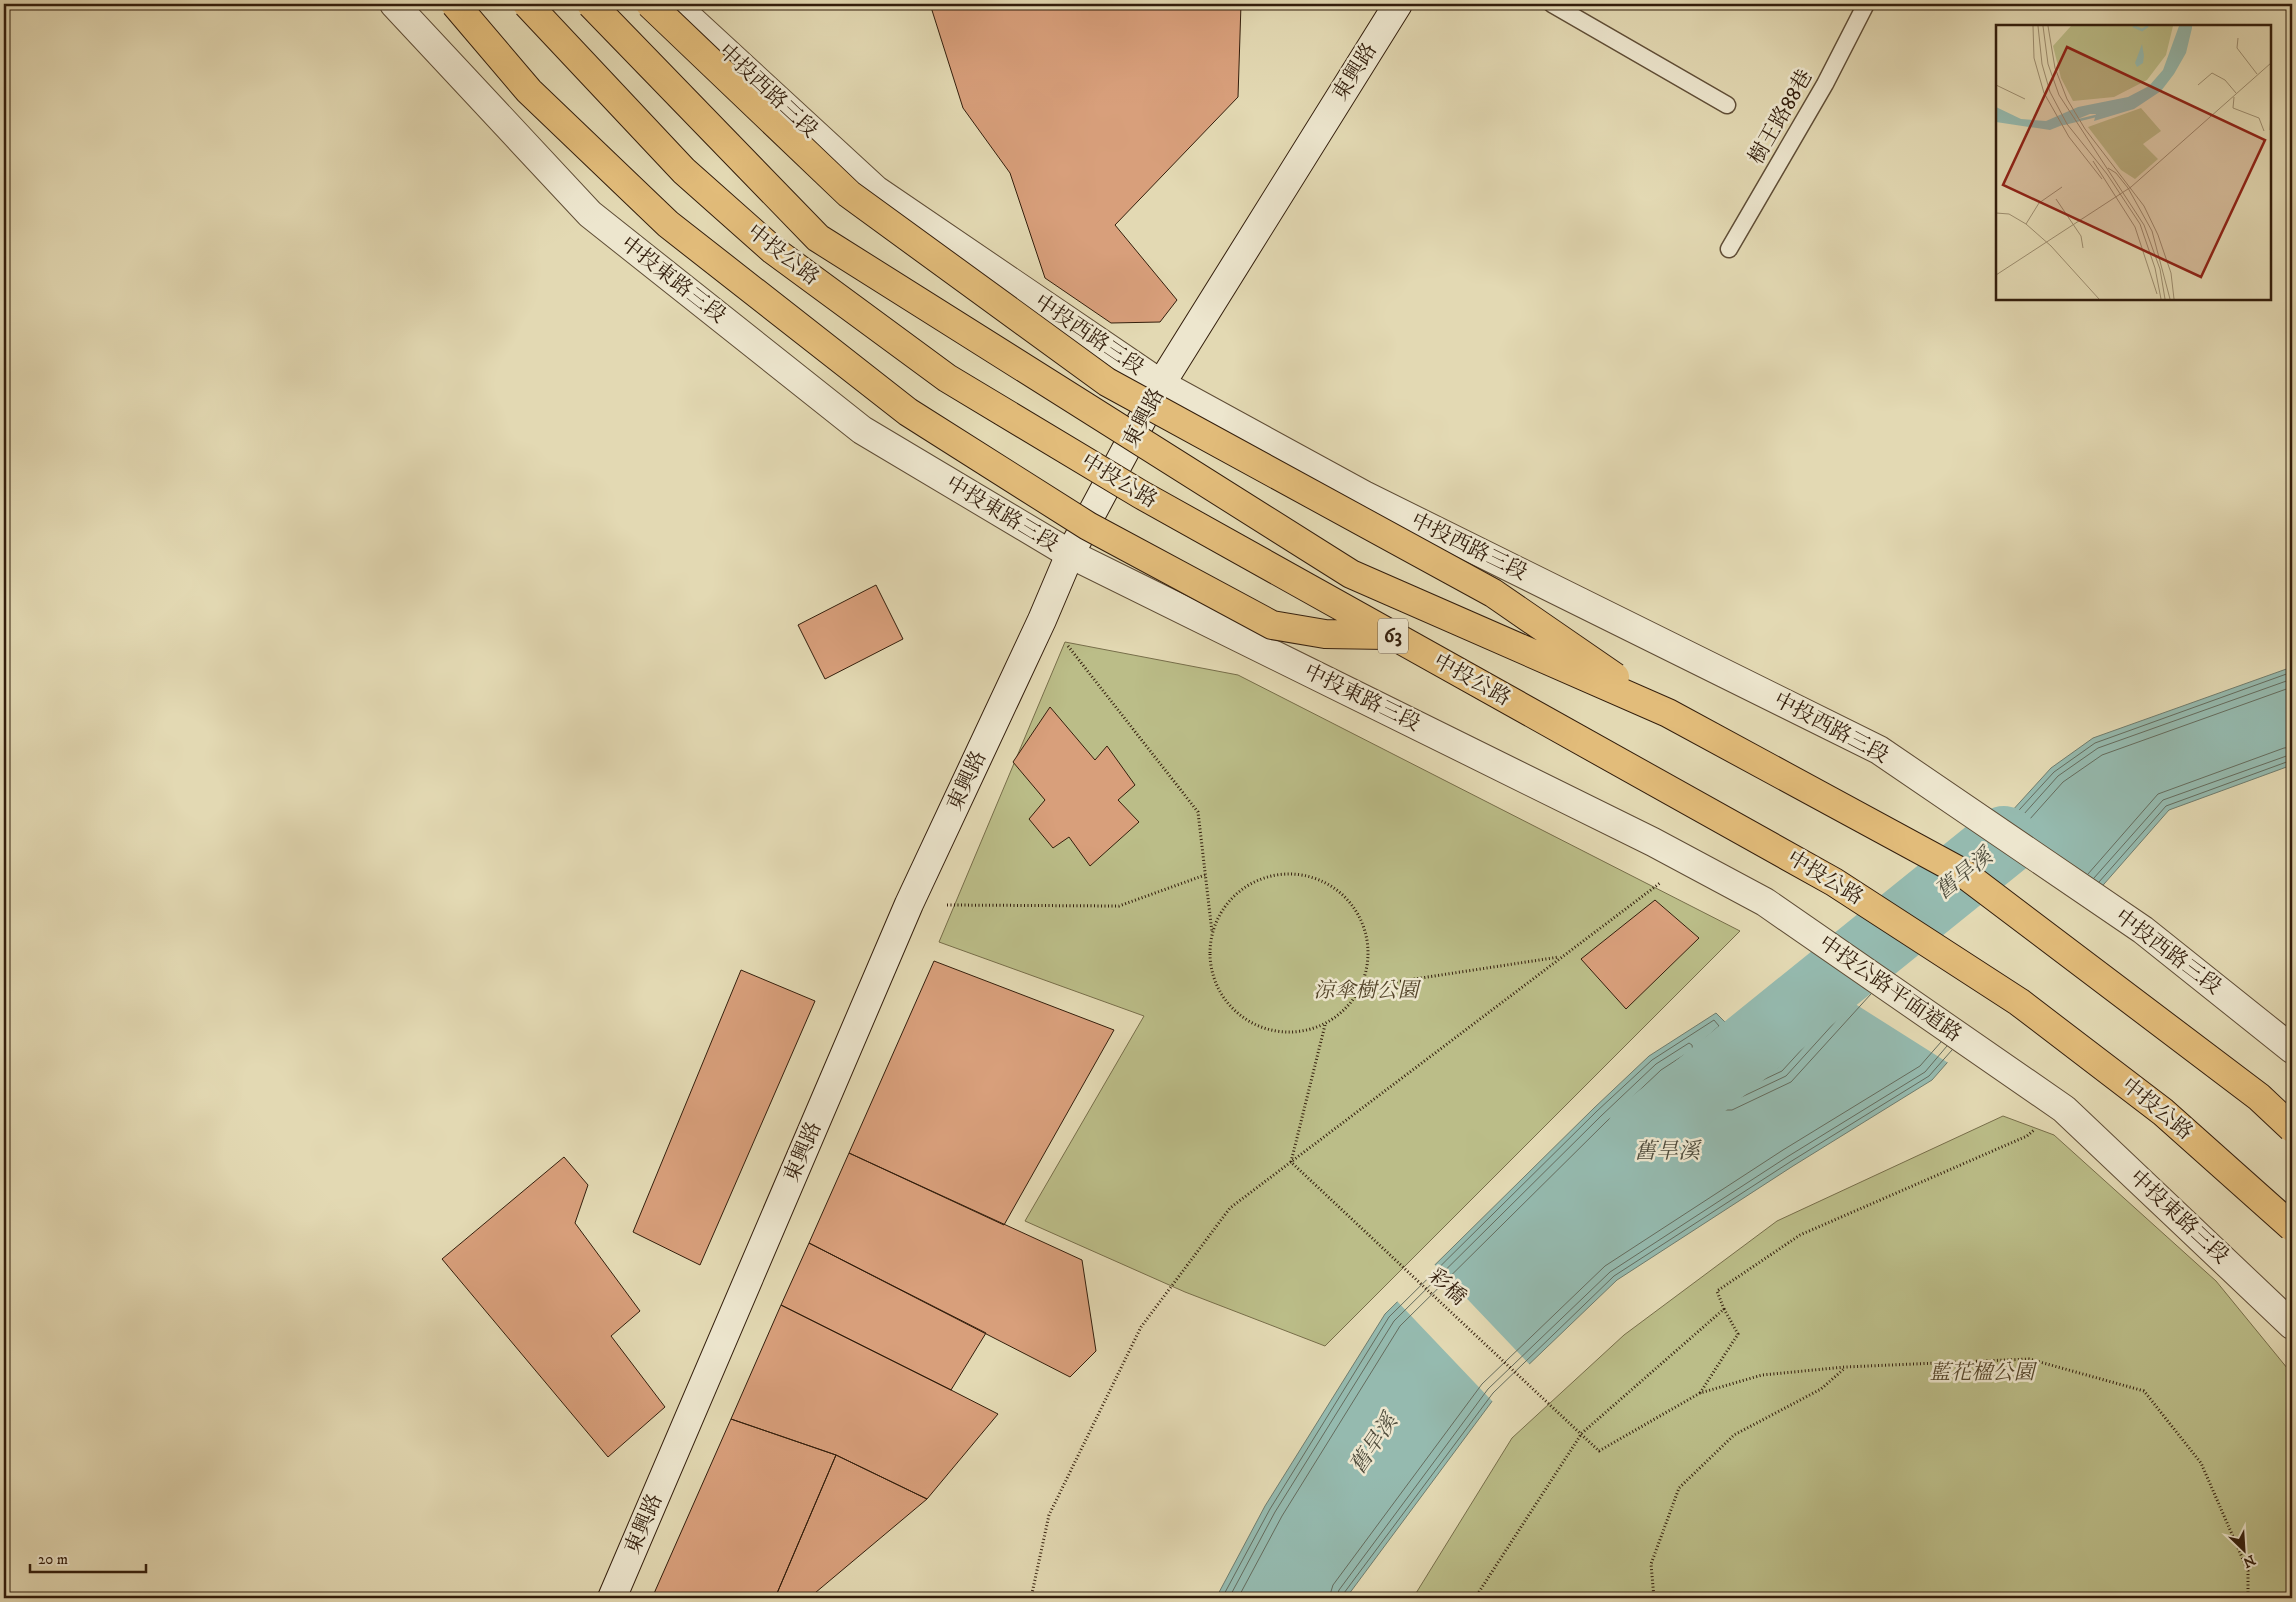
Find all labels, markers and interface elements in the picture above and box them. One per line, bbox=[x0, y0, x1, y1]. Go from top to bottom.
inset map bbox=[1996, 25, 2271, 300]
street label: 東興路 bbox=[1327, 38, 1383, 106]
street label: 中投西路三段 bbox=[713, 39, 823, 143]
street label: 樹王路88巷 bbox=[1743, 65, 1819, 169]
street label: 中投公路 bbox=[742, 219, 824, 291]
street label: 中投東路三段 bbox=[615, 231, 731, 329]
street label: 中投西路三段 bbox=[1030, 289, 1148, 381]
street label: 東興路 bbox=[1118, 384, 1170, 452]
street label: 中投公路 bbox=[1076, 448, 1162, 514]
street label: 中投東路三段 bbox=[941, 470, 1063, 558]
street label: 中投西路三段 bbox=[1407, 508, 1531, 586]
road number: 63 bbox=[1378, 618, 1408, 654]
street label: 中投公路 bbox=[1429, 648, 1515, 712]
street label: 中投東路三段 bbox=[1300, 659, 1424, 737]
street label: 中投西路三段 bbox=[1769, 687, 1893, 769]
street label: 東興路 bbox=[942, 747, 992, 815]
water label: 舊旱溪 bbox=[1930, 841, 2000, 905]
street label: 中投公路 bbox=[1782, 845, 1868, 911]
street label: 中投西路三段 bbox=[2110, 904, 2226, 1000]
street label: 中投公路平面道路 bbox=[1814, 930, 1966, 1048]
park label: 涼傘樹公園 bbox=[1314, 978, 1421, 1004]
street label: 中投公路 bbox=[2116, 1072, 2198, 1146]
street label: 東興路 bbox=[779, 1118, 827, 1186]
water label: 舊旱溪 bbox=[1634, 1138, 1702, 1165]
street label: 中投東路三段 bbox=[2124, 1165, 2234, 1269]
street label: 彩橋 bbox=[1423, 1263, 1471, 1311]
park label: 藍花楹公園 bbox=[1930, 1360, 2037, 1386]
water label: 舊旱溪 bbox=[1344, 1407, 1405, 1479]
street label: 東興路 bbox=[620, 1490, 668, 1558]
north arrow bbox=[2218, 1524, 2268, 1574]
scale bar bbox=[30, 1542, 146, 1574]
text: 20 m bbox=[38, 1550, 68, 1569]
text: N bbox=[2240, 1550, 2258, 1572]

